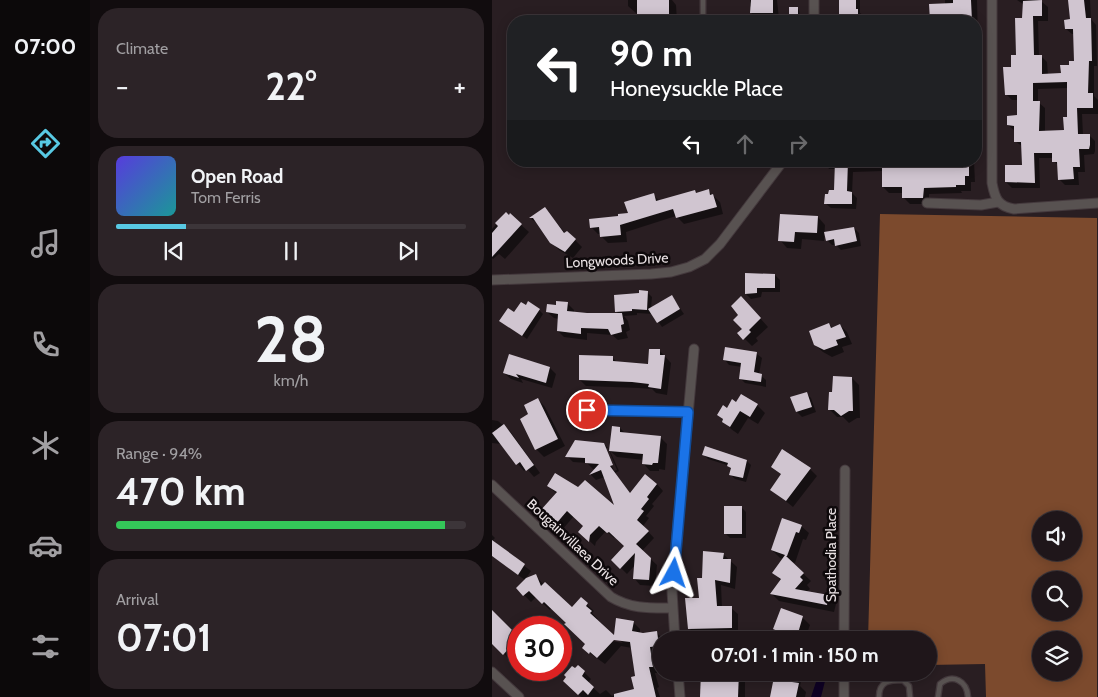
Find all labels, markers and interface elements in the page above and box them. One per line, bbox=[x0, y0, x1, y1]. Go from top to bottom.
text: 90 m bbox=[610, 32, 693, 75]
text: 07:00 bbox=[14, 33, 76, 60]
icon: left bbox=[527, 35, 592, 100]
text: Climate bbox=[116, 39, 168, 58]
text: 22° bbox=[265, 63, 317, 110]
text: − bbox=[116, 69, 128, 103]
text: + bbox=[454, 69, 466, 103]
text: Honeysuckle Place bbox=[610, 75, 783, 102]
icon: directions bbox=[28, 126, 63, 161]
icon: left bbox=[678, 130, 706, 158]
icon: ahead bbox=[731, 130, 759, 158]
icon: right bbox=[784, 130, 812, 158]
text: Open Road bbox=[191, 165, 283, 188]
text: Tom Ferris bbox=[191, 188, 261, 207]
icon: music bbox=[28, 226, 63, 261]
icon: previous bbox=[160, 237, 188, 265]
icon: pause bbox=[277, 237, 305, 265]
icon: next bbox=[394, 237, 422, 265]
street label: Longwoods Drive bbox=[565, 248, 669, 272]
text: 28 bbox=[254, 299, 328, 378]
icon: phone bbox=[28, 327, 63, 362]
text: km/h bbox=[273, 371, 309, 390]
pin bbox=[566, 389, 608, 431]
icon: arrive bbox=[573, 396, 601, 424]
icon: climate bbox=[28, 428, 63, 463]
text: Range · 94% bbox=[116, 444, 202, 463]
text: 470 km bbox=[116, 468, 245, 515]
street label: Bougainvillaea Drive bbox=[523, 495, 623, 589]
street label: Spathodia Place bbox=[822, 508, 840, 602]
map controls bbox=[1032, 511, 1082, 681]
button: sound bbox=[1032, 511, 1082, 561]
icon: car bbox=[28, 528, 63, 563]
position arrow bbox=[647, 546, 699, 598]
button: search bbox=[1032, 571, 1082, 621]
text: Arrival bbox=[116, 590, 159, 609]
text: 07:01 bbox=[116, 614, 212, 661]
speed limit sign: 30 bbox=[507, 616, 572, 681]
icon: filters bbox=[28, 629, 63, 664]
button: layers bbox=[1032, 631, 1082, 681]
text: 07:01 · 1 min · 150 m bbox=[711, 644, 878, 667]

